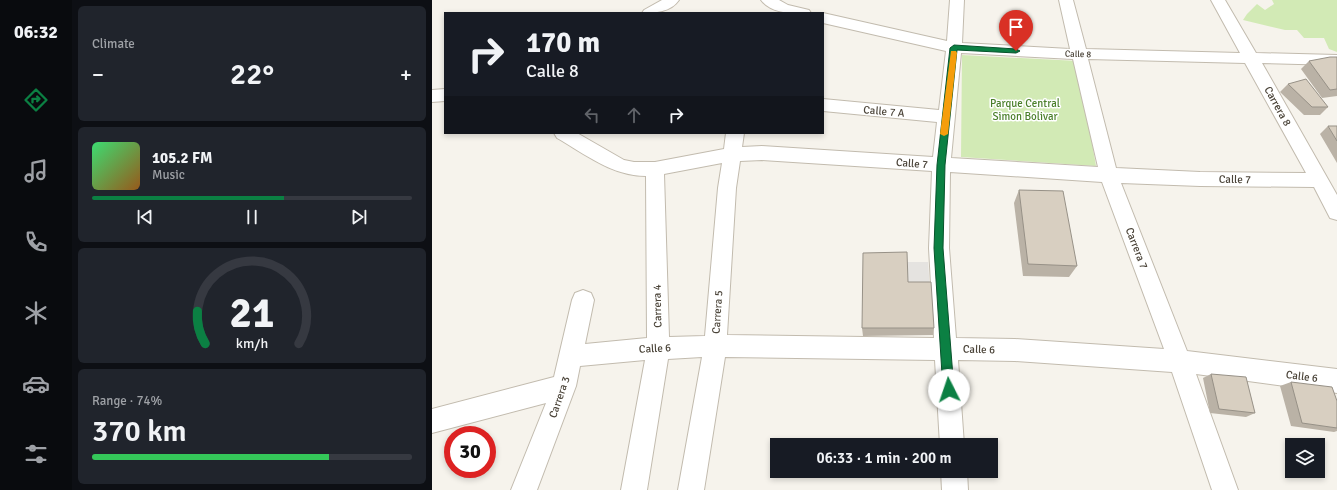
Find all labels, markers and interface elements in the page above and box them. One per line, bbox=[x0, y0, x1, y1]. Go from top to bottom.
pin bbox=[999, 10, 1033, 51]
icon: arrive bbox=[1005, 16, 1027, 38]
text: 06:32 bbox=[14, 21, 58, 43]
text: 170 m bbox=[526, 26, 600, 60]
icon: right bbox=[460, 28, 512, 80]
text: Climate bbox=[92, 36, 135, 52]
street label: Calle 8 bbox=[1065, 49, 1091, 60]
text: 22° bbox=[230, 56, 274, 93]
text: Calle 8 bbox=[526, 60, 579, 82]
text: − bbox=[92, 61, 104, 88]
text: + bbox=[400, 61, 412, 88]
street label: Carrera 8 bbox=[1261, 84, 1294, 128]
icon: directions bbox=[22, 86, 50, 114]
park label: Parque Central Simon Bolivar bbox=[990, 97, 1060, 123]
street label: Calle 7 A bbox=[863, 103, 905, 120]
icon: left bbox=[581, 104, 603, 126]
icon: ahead bbox=[623, 104, 645, 126]
icon: right bbox=[665, 104, 687, 126]
text: 105.2 FM bbox=[152, 149, 213, 167]
street label: Calle 7 bbox=[895, 156, 929, 171]
icon: music bbox=[22, 157, 50, 185]
text: Music bbox=[152, 167, 185, 183]
street label: Calle 7 bbox=[1219, 173, 1251, 186]
icon: previous bbox=[134, 206, 156, 228]
icon: pause bbox=[241, 206, 263, 228]
icon: next bbox=[348, 206, 370, 228]
street label: Carrera 7 bbox=[1123, 226, 1150, 271]
icon: phone bbox=[22, 228, 50, 256]
street label: Carrera 4 bbox=[651, 284, 664, 328]
text: 21 bbox=[230, 287, 274, 338]
street label: Carrera 5 bbox=[709, 290, 726, 334]
icon: climate bbox=[22, 299, 50, 327]
text: km/h bbox=[236, 334, 268, 351]
street label: Calle 6 bbox=[639, 341, 672, 356]
street label: Calle 6 bbox=[963, 342, 995, 357]
street label: Calle 6 bbox=[1285, 368, 1319, 385]
position arrow bbox=[928, 369, 970, 411]
icon: car bbox=[22, 370, 50, 398]
street label: Carrera 3 bbox=[546, 374, 573, 420]
text: Range · 74% bbox=[92, 393, 162, 409]
text: 370 km bbox=[92, 413, 187, 450]
speed limit sign: 30 bbox=[444, 426, 496, 478]
map controls bbox=[1285, 438, 1325, 478]
button: layers bbox=[1285, 438, 1325, 478]
icon: filters bbox=[22, 440, 50, 468]
text: 06:33 · 1 min · 200 m bbox=[817, 449, 951, 467]

